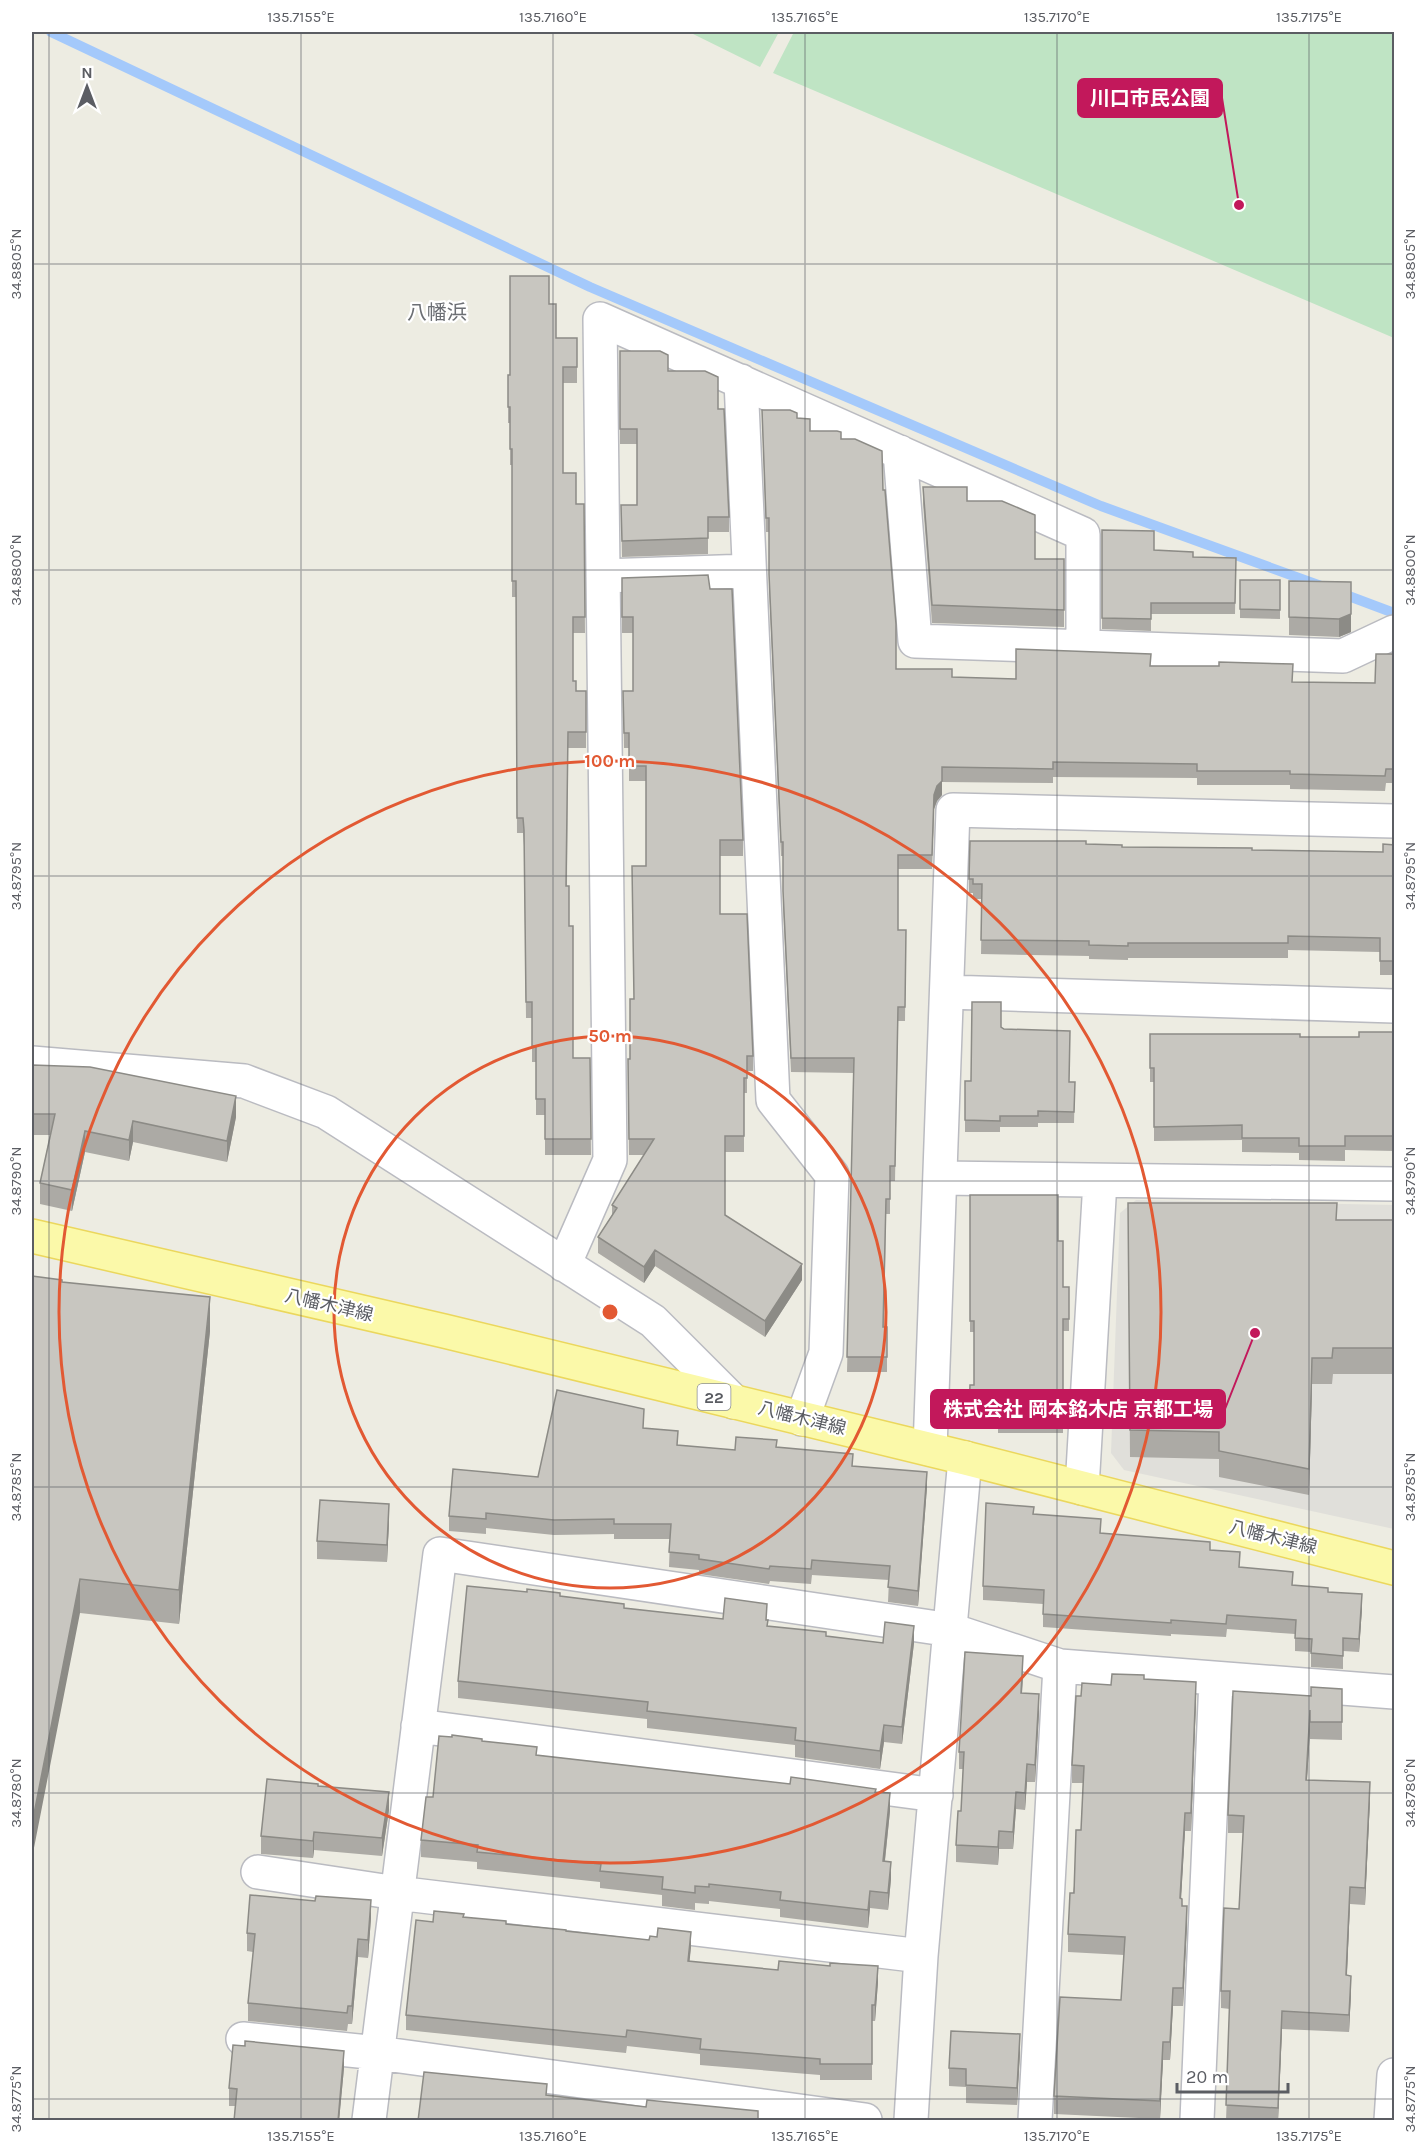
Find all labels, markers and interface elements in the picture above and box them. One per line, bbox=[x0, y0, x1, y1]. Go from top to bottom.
text: 135.7155°E bbox=[267, 8, 335, 26]
text: 135.7160°E bbox=[519, 8, 587, 26]
text: 135.7165°E bbox=[771, 8, 839, 26]
text: 135.7170°E bbox=[1024, 8, 1090, 26]
text: 135.7175°E bbox=[1276, 8, 1342, 26]
north arrow bbox=[57, 57, 117, 117]
text: N bbox=[81, 63, 93, 82]
callout: 川口市民公園 bbox=[1078, 79, 1222, 117]
text: 川口市民公園 bbox=[1090, 87, 1210, 110]
text: 34.8805°N bbox=[7, 228, 25, 300]
text: 34.8805°N bbox=[1401, 228, 1419, 300]
district label: 八幡浜 bbox=[407, 301, 467, 324]
text: 34.8800°N bbox=[7, 534, 25, 606]
text: 34.8800°N bbox=[1401, 534, 1419, 606]
text: 100 m bbox=[585, 750, 635, 772]
text: 34.8795°N bbox=[7, 842, 25, 910]
text: 34.8795°N bbox=[1401, 842, 1419, 910]
text: 50 m bbox=[588, 1025, 632, 1047]
text: 34.8790°N bbox=[7, 1146, 25, 1216]
text: 34.8790°N bbox=[1401, 1146, 1419, 1216]
street label: 八幡木津線 bbox=[283, 1284, 375, 1326]
centre of rings bbox=[600, 1302, 620, 1322]
road number: 22 bbox=[698, 1384, 730, 1410]
callout: 株式会社 岡本銘木店 京都工場 bbox=[931, 1390, 1225, 1428]
street label: 八幡木津線 bbox=[756, 1396, 848, 1440]
text: 株式会社 岡本銘木店 京都工場 bbox=[943, 1398, 1213, 1421]
text: 34.8785°N bbox=[7, 1452, 25, 1522]
text: 34.8785°N bbox=[1401, 1452, 1419, 1522]
street label: 八幡木津線 bbox=[1227, 1515, 1319, 1559]
text: 34.8780°N bbox=[7, 1758, 25, 1828]
text: 34.8780°N bbox=[1401, 1758, 1419, 1828]
scale bar bbox=[1177, 2056, 1288, 2094]
text: 34.8775°N bbox=[7, 2065, 25, 2133]
text: 34.8775°N bbox=[1401, 2065, 1419, 2133]
text: 20 m bbox=[1186, 2066, 1228, 2088]
text: 135.7155°E bbox=[267, 2127, 335, 2145]
text: 135.7160°E bbox=[519, 2127, 587, 2145]
text: 135.7165°E bbox=[771, 2127, 839, 2145]
text: 135.7170°E bbox=[1024, 2127, 1090, 2145]
text: 135.7175°E bbox=[1276, 2127, 1342, 2145]

